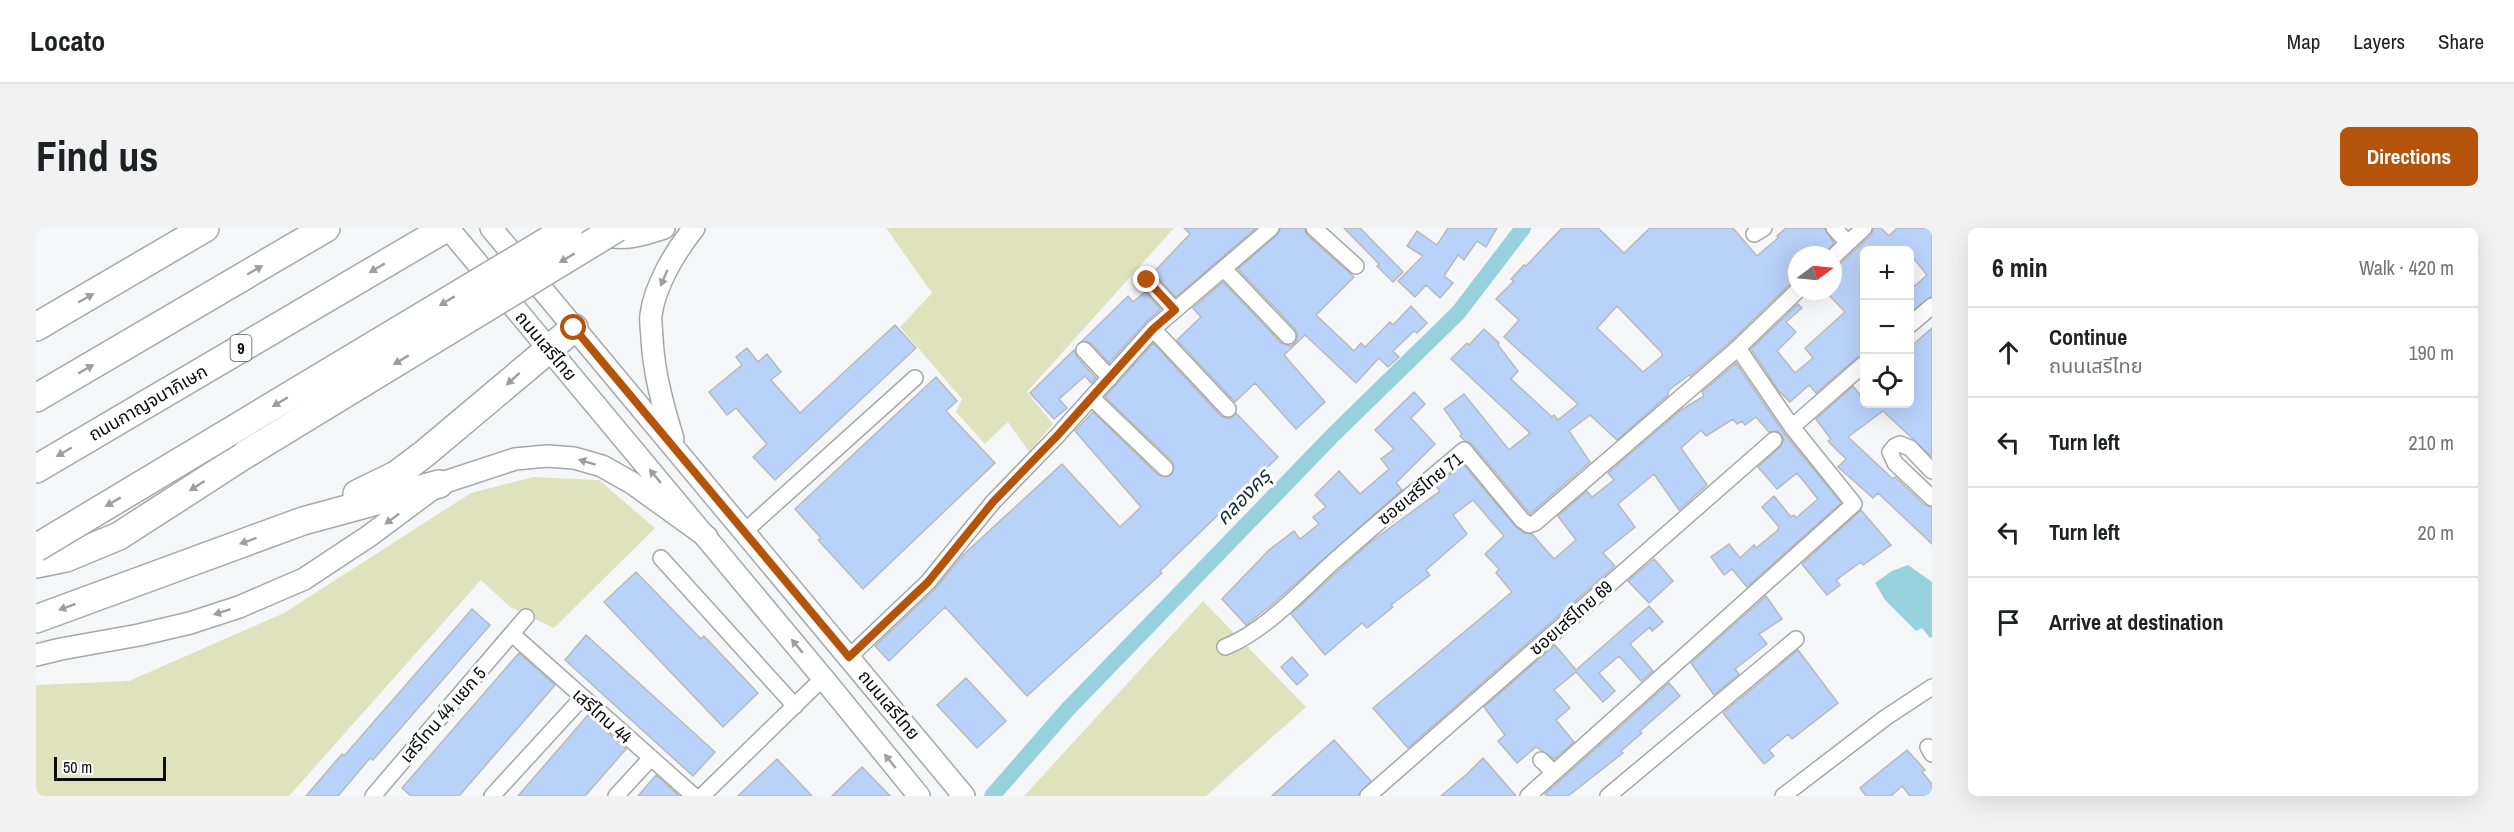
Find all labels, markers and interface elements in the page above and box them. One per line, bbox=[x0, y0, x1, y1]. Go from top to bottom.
text: Locato bbox=[30, 22, 105, 60]
text: Map bbox=[2287, 27, 2320, 56]
text: Layers bbox=[2353, 27, 2405, 56]
text: Share bbox=[2438, 27, 2484, 56]
button: Directions bbox=[2340, 127, 2478, 186]
text: Find us bbox=[36, 128, 158, 184]
north arrow bbox=[1788, 246, 1842, 300]
map controls bbox=[1860, 246, 1914, 408]
button: + bbox=[1860, 246, 1914, 300]
text: 6 min bbox=[1992, 250, 2048, 285]
one-way arrow bbox=[559, 253, 575, 264]
text: Walk · 420 m bbox=[2359, 254, 2454, 281]
one-way arrow bbox=[369, 263, 385, 274]
one-way arrow bbox=[247, 265, 264, 275]
route end bbox=[1133, 266, 1159, 292]
one-way arrow bbox=[659, 269, 668, 287]
one-way arrow bbox=[78, 292, 94, 303]
one-way arrow bbox=[439, 296, 455, 307]
button: − bbox=[1860, 300, 1914, 354]
street label: ถนนเสรีไทย bbox=[510, 305, 583, 386]
route start bbox=[560, 314, 586, 340]
text: Continue bbox=[2049, 322, 2127, 352]
road number: 9 bbox=[230, 335, 252, 361]
icon: ahead bbox=[1992, 336, 2025, 369]
text: 190 m bbox=[2408, 339, 2454, 366]
text: ถนนเสรีไทย bbox=[2049, 352, 2143, 379]
one-way arrow bbox=[393, 354, 409, 365]
button: locate bbox=[1860, 354, 1914, 408]
street label: ถนนกาญจนาภิเษก bbox=[84, 358, 212, 447]
one-way arrow bbox=[78, 364, 95, 374]
one-way arrow bbox=[506, 372, 521, 385]
one-way arrow bbox=[272, 396, 288, 407]
icon: left bbox=[1992, 426, 2025, 459]
text: Turn left bbox=[2049, 427, 2120, 457]
text: 210 m bbox=[2408, 429, 2454, 456]
street label: ซอยเสรีไทย 71 bbox=[1372, 446, 1468, 531]
one-way arrow bbox=[55, 447, 72, 457]
one-way arrow bbox=[578, 457, 596, 466]
water label: คลองครุ bbox=[1209, 462, 1277, 530]
one-way arrow bbox=[650, 469, 662, 484]
one-way arrow bbox=[189, 480, 205, 491]
one-way arrow bbox=[105, 497, 121, 508]
one-way arrow bbox=[384, 513, 400, 525]
icon: left bbox=[1992, 516, 2025, 549]
text: Turn left bbox=[2049, 517, 2120, 547]
text: 20 m bbox=[2418, 519, 2454, 546]
one-way arrow bbox=[239, 537, 257, 546]
street label: ซอยเสรีไทย 69 bbox=[1524, 574, 1618, 661]
one-way arrow bbox=[58, 603, 76, 612]
icon: arrive bbox=[1992, 606, 2025, 639]
text: Arrive at destination bbox=[2049, 607, 2223, 637]
one-way arrow bbox=[213, 608, 231, 618]
one-way arrow bbox=[791, 639, 804, 654]
street label: เสรีไทน 44 แยก 5 bbox=[394, 661, 491, 768]
street label: ถนนเสรีไทย bbox=[853, 664, 926, 745]
street label: เสรีไทน 44 bbox=[567, 682, 638, 749]
one-way arrow bbox=[884, 753, 897, 769]
scale bar bbox=[54, 754, 166, 782]
text: 50 m bbox=[63, 756, 92, 778]

